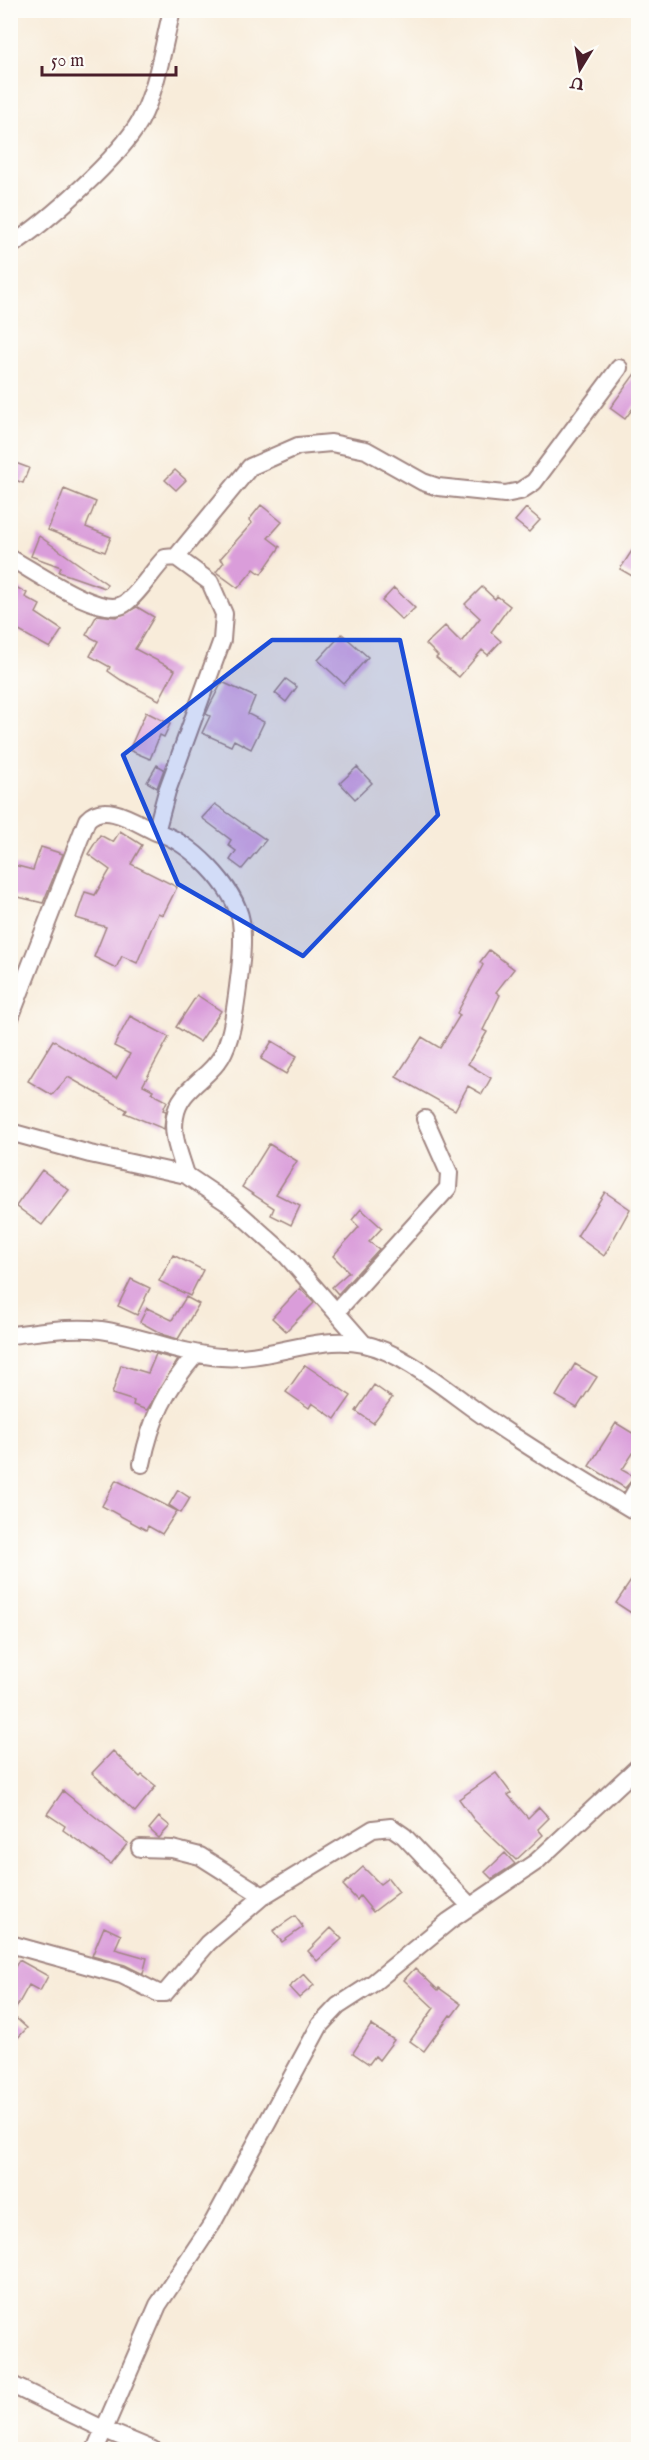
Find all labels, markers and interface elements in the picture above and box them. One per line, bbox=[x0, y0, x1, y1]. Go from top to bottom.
scale bar bbox=[42, 39, 176, 77]
north arrow bbox=[550, 39, 610, 99]
text: 50 m bbox=[51, 50, 84, 73]
text: U bbox=[569, 71, 587, 93]

